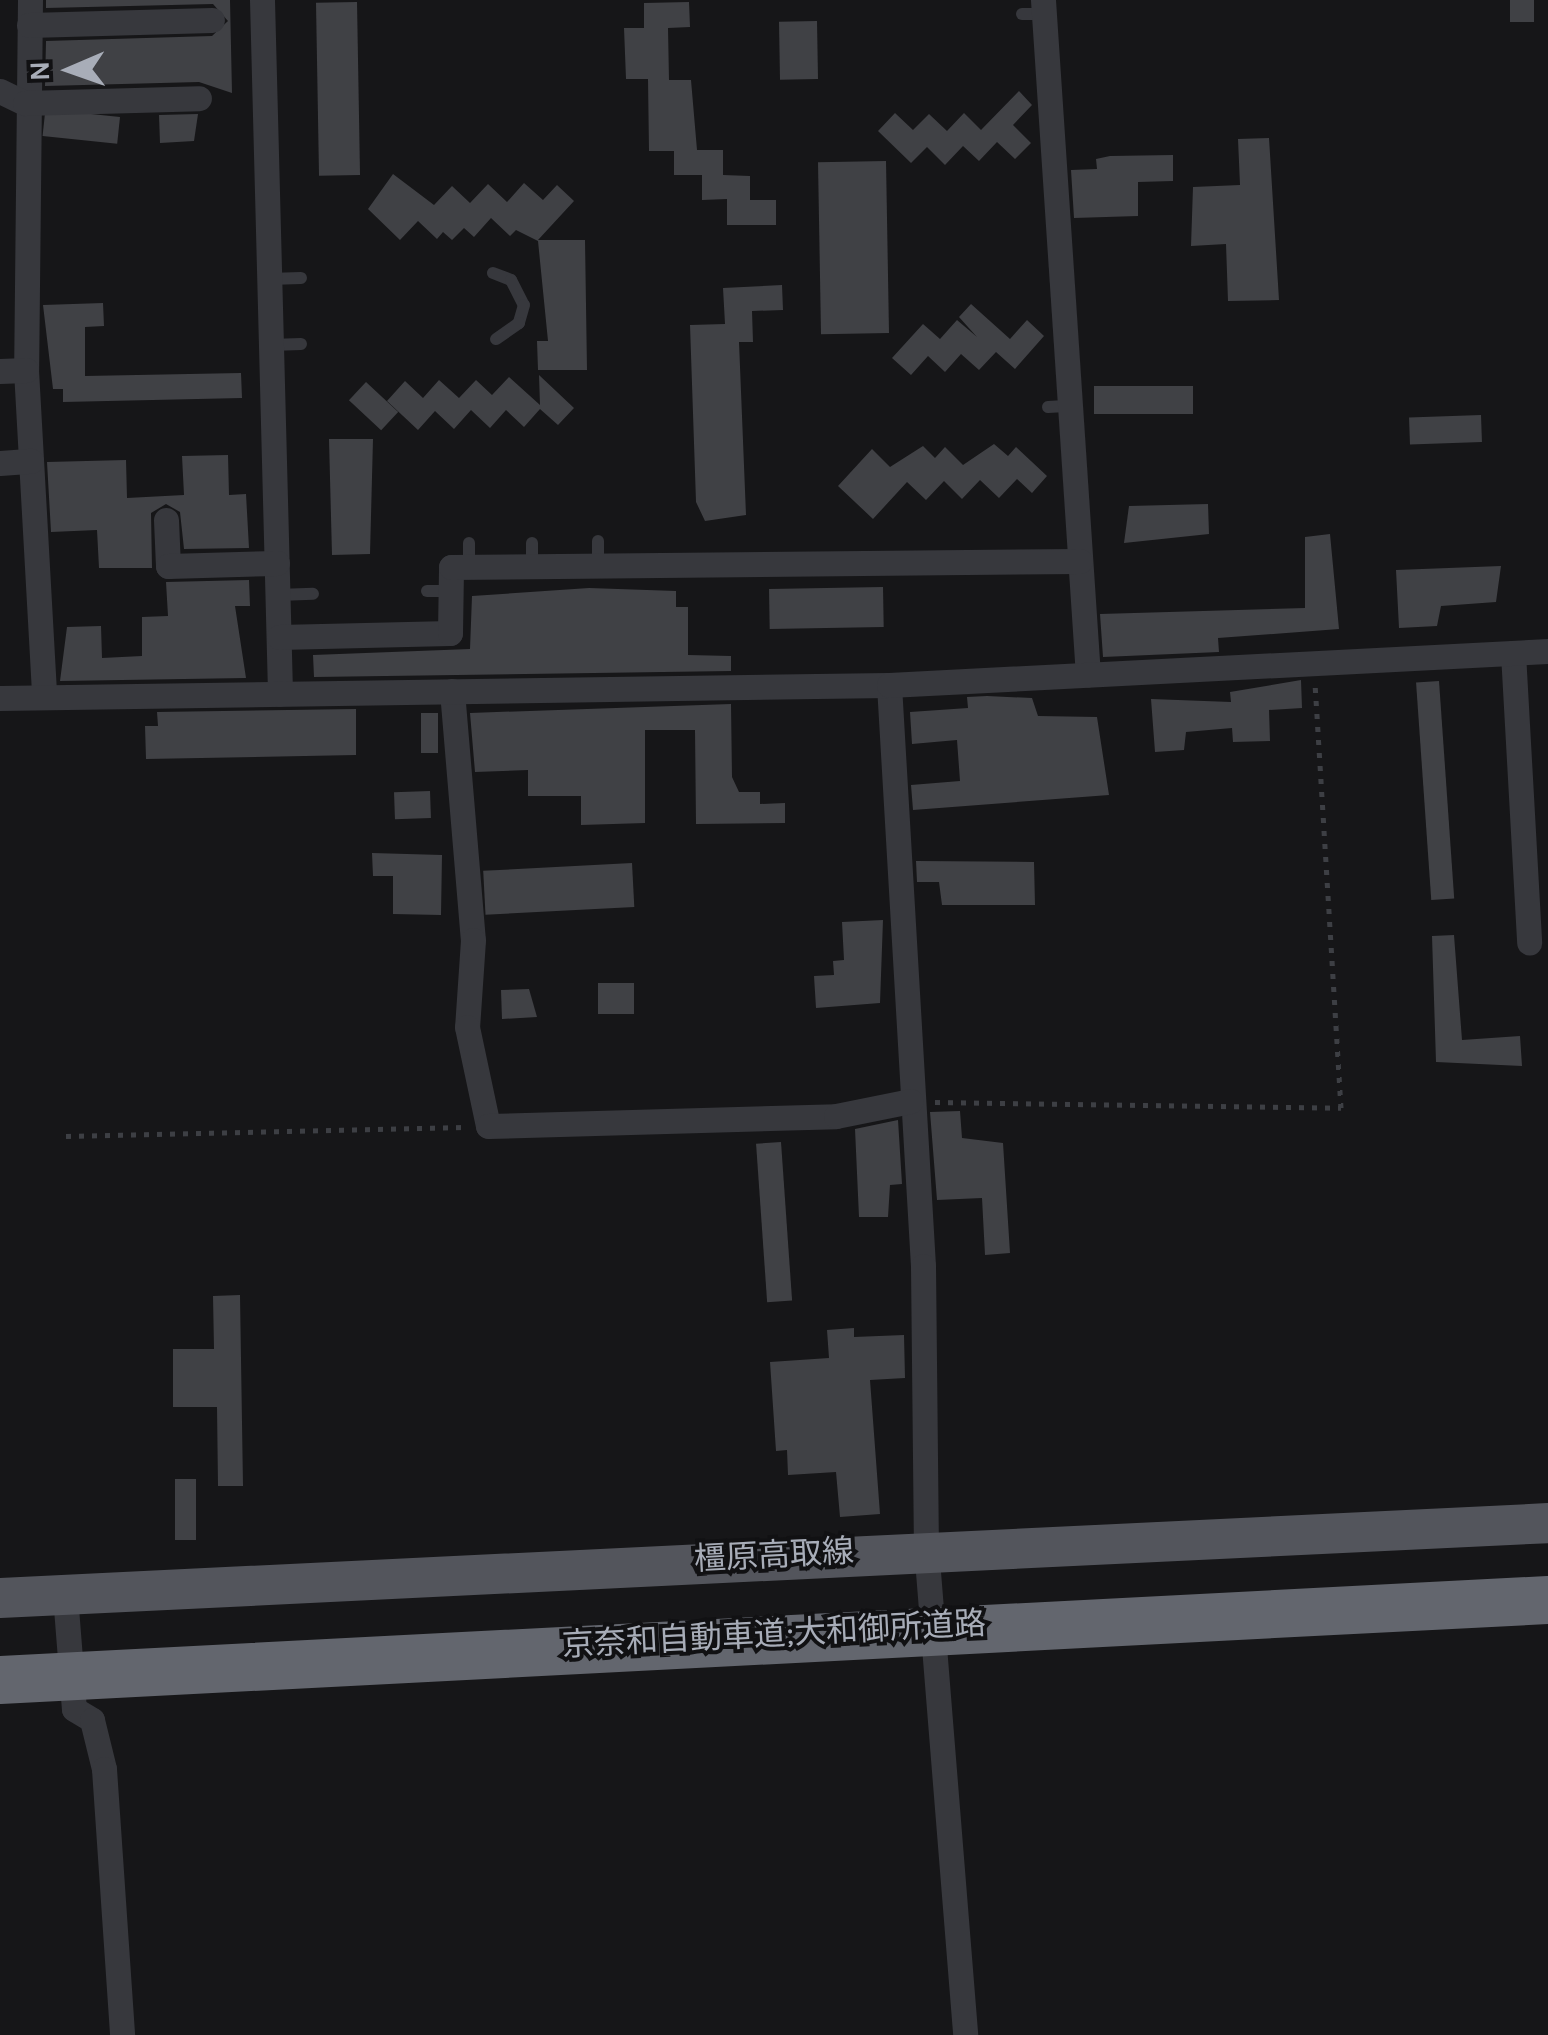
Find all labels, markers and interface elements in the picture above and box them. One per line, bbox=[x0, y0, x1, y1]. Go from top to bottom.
north arrow bbox=[20, 20, 120, 120]
text: N bbox=[23, 60, 56, 82]
street label: 橿原高取線 bbox=[693, 1533, 855, 1579]
street label: 京奈和自動車道;大和御所道路 bbox=[561, 1605, 987, 1665]

